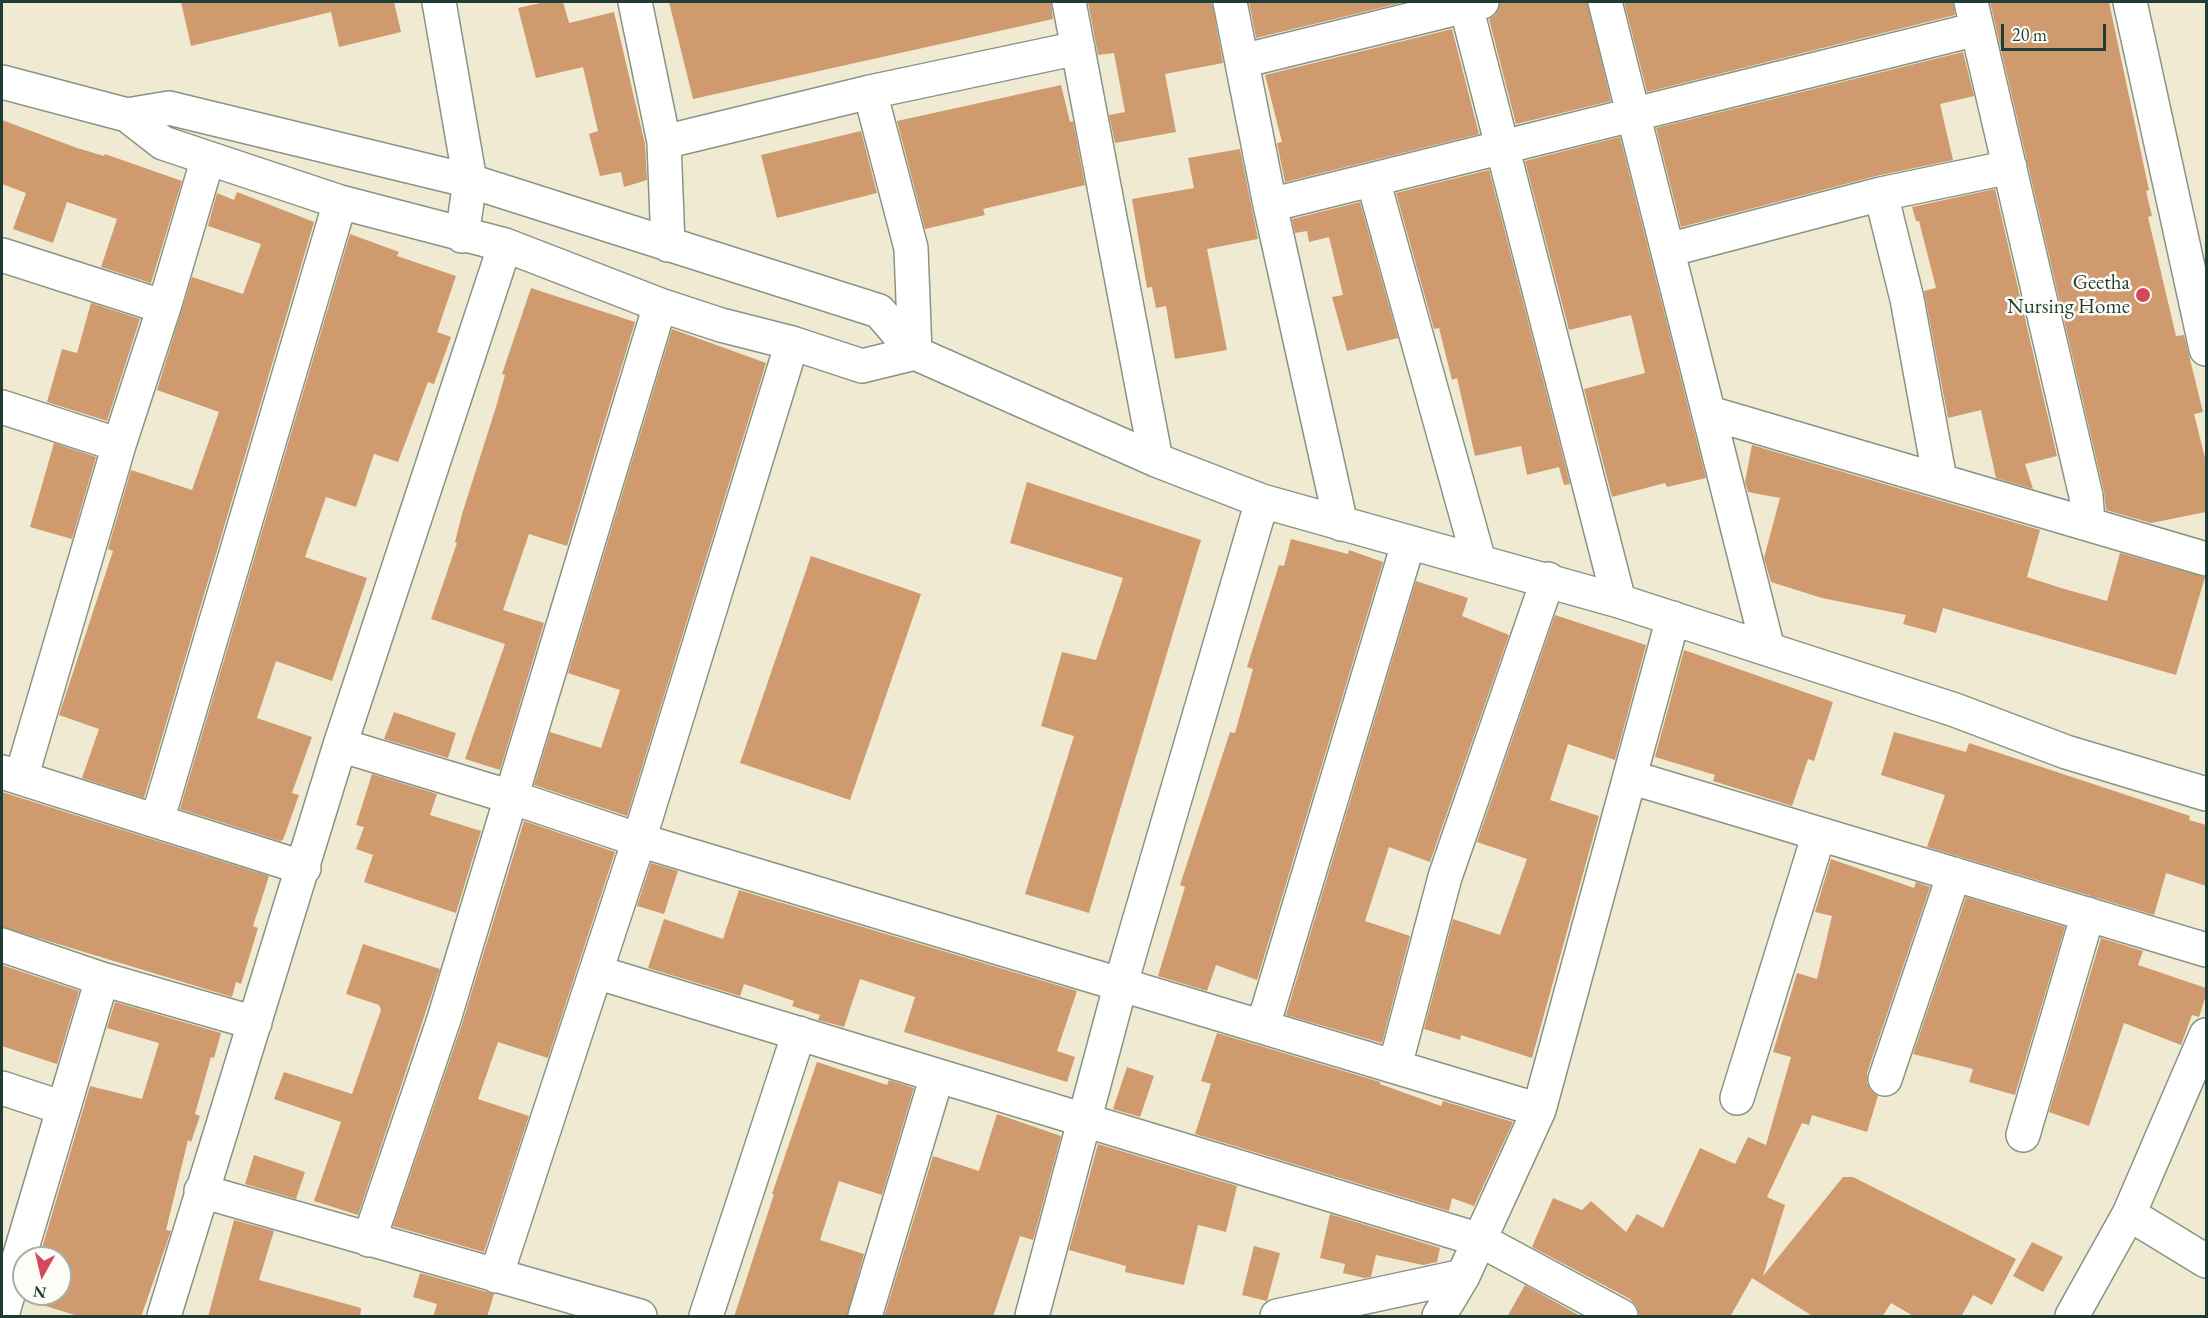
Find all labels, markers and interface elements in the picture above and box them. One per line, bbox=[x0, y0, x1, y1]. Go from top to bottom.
scale bar bbox=[2004, 12, 2109, 50]
text: 20 m bbox=[2012, 23, 2047, 46]
place label: Geetha Nursing Home bbox=[2007, 270, 2130, 320]
marker: Geetha Nursing Home bbox=[2134, 286, 2152, 304]
north arrow bbox=[12, 1246, 72, 1306]
text: N bbox=[32, 1281, 48, 1304]

